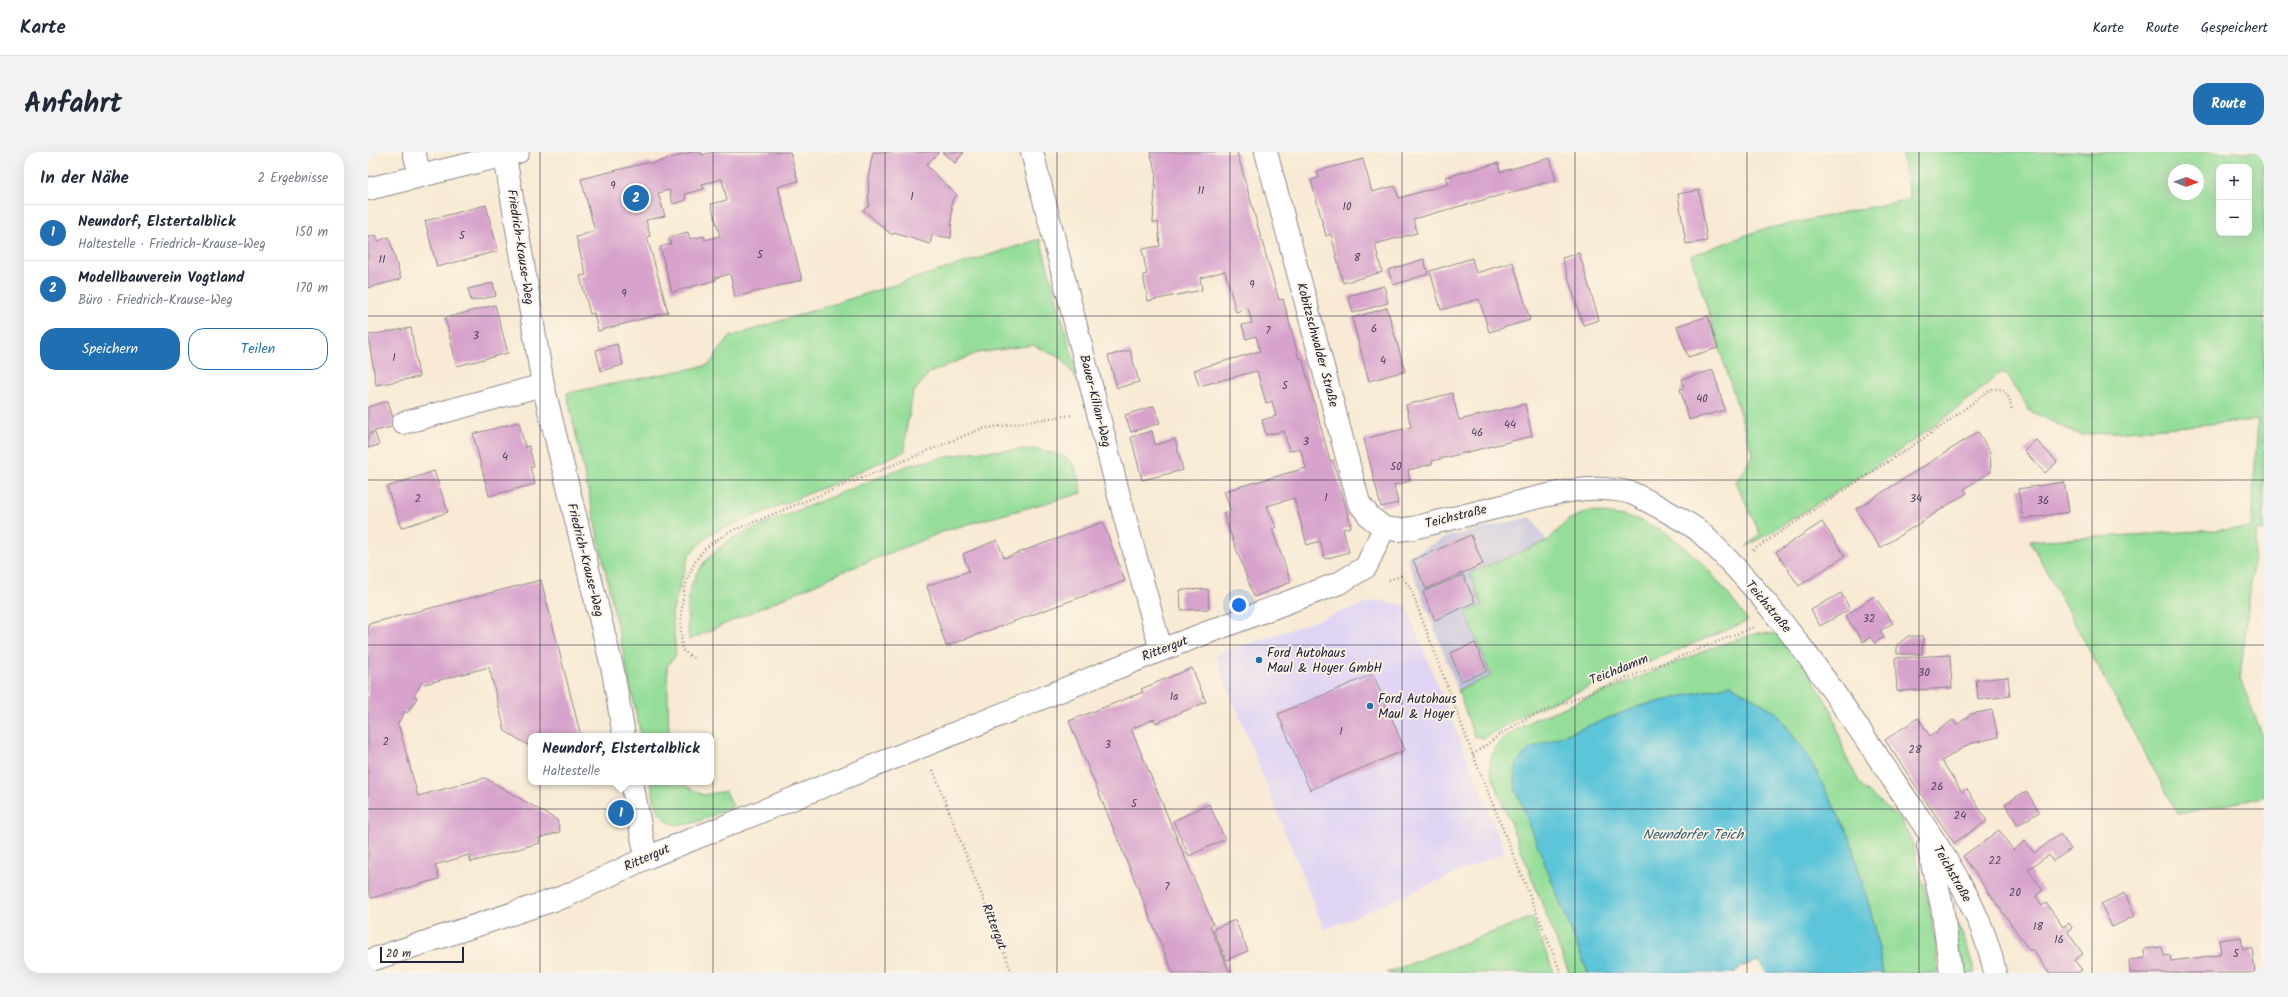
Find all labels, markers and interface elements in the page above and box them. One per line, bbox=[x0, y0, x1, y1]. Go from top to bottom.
text: Karte bbox=[20, 13, 66, 43]
text: Karte bbox=[2093, 17, 2124, 39]
text: Route bbox=[2146, 17, 2179, 39]
text: Gespeichert bbox=[2201, 17, 2268, 39]
text: Anfahrt bbox=[24, 82, 122, 127]
button: Route bbox=[2193, 83, 2264, 125]
north arrow bbox=[2168, 164, 2204, 200]
map controls bbox=[2216, 164, 2252, 236]
button: + bbox=[2216, 164, 2252, 200]
text: In der Nähe bbox=[40, 165, 129, 192]
text: 2 Ergebnisse bbox=[258, 168, 328, 189]
house number: 9 bbox=[610, 177, 616, 195]
house number: 11 bbox=[1198, 182, 1204, 200]
pin: 2 bbox=[623, 183, 649, 213]
street label: Friedrich-Krause-Weg bbox=[501, 188, 539, 306]
house number: 1 bbox=[910, 188, 914, 206]
house number: 10 bbox=[1343, 198, 1352, 216]
button: − bbox=[2216, 200, 2252, 236]
text: Neundorf, Elstertalblick bbox=[78, 210, 235, 234]
text: 1 bbox=[51, 222, 55, 243]
text: 150 m bbox=[295, 222, 328, 243]
house number: 5 bbox=[459, 227, 466, 245]
text: Haltestelle · Friedrich-Krause-Weg bbox=[78, 234, 266, 255]
house number: 5 bbox=[757, 246, 764, 264]
house number: 8 bbox=[1354, 249, 1361, 267]
house number: 11 bbox=[379, 251, 385, 269]
text: Modellbauverein Vogtland bbox=[78, 266, 244, 290]
house number: 9 bbox=[1249, 276, 1255, 294]
text: 2 bbox=[49, 278, 57, 299]
text: 170 m bbox=[296, 278, 328, 299]
street label: Kobitzschwalder Straße bbox=[1290, 280, 1344, 410]
house number: 9 bbox=[621, 285, 627, 303]
text: Büro · Friedrich-Krause-Weg bbox=[78, 290, 233, 311]
house number: 6 bbox=[1371, 320, 1377, 338]
house number: 7 bbox=[1265, 322, 1271, 340]
house number: 3 bbox=[473, 327, 479, 345]
button: Speichern bbox=[40, 328, 180, 370]
button: Teilen bbox=[188, 328, 328, 370]
house number: 1 bbox=[392, 349, 396, 367]
street label: Bauer-Kilian-Weg bbox=[1073, 352, 1117, 450]
house number: 4 bbox=[1380, 352, 1386, 370]
house number: 5 bbox=[1282, 377, 1289, 395]
house number: 40 bbox=[1696, 390, 1708, 408]
house number: 44 bbox=[1504, 416, 1516, 434]
house number: 46 bbox=[1471, 424, 1483, 442]
house number: 3 bbox=[1303, 433, 1309, 451]
house number: 4 bbox=[502, 448, 508, 466]
house number: 50 bbox=[1390, 458, 1402, 476]
house number: 1 bbox=[1324, 489, 1328, 507]
house number: 2 bbox=[415, 490, 421, 508]
house number: 34 bbox=[1910, 490, 1922, 508]
house number: 36 bbox=[2037, 492, 2049, 510]
street label: Teichstraße bbox=[1423, 499, 1489, 535]
street label: Friedrich-Krause-Weg bbox=[561, 501, 609, 619]
street label: Teichstraße bbox=[1740, 576, 1796, 638]
your location bbox=[1229, 595, 1249, 615]
house number: 32 bbox=[1863, 610, 1875, 628]
street label: Rittergut bbox=[1139, 630, 1192, 667]
place label: Ford Autohaus Maul & Hoyer GmbH bbox=[1267, 643, 1383, 679]
street label: Teichdamm bbox=[1586, 649, 1652, 691]
marker: Ford Autohaus Maul & Hoyer GmbH bbox=[1254, 655, 1264, 665]
house number: 30 bbox=[1918, 664, 1930, 682]
house number: 1a bbox=[1170, 688, 1178, 706]
place label: Ford Autohaus Maul & Hoyer bbox=[1378, 689, 1457, 725]
marker: Ford Autohaus Maul & Hoyer bbox=[1365, 701, 1375, 711]
house number: 1 bbox=[1339, 723, 1343, 741]
house number: 2 bbox=[383, 733, 389, 751]
popup bbox=[528, 733, 714, 785]
house number: 3 bbox=[1105, 736, 1111, 754]
text: Neundorf, Elstertalblick bbox=[542, 737, 700, 761]
house number: 28 bbox=[1908, 741, 1922, 759]
text: Haltestelle bbox=[542, 761, 600, 782]
house number: 26 bbox=[1931, 778, 1943, 796]
house number: 5 bbox=[1131, 795, 1138, 813]
pin: 1 bbox=[608, 798, 634, 828]
house number: 24 bbox=[1954, 807, 1966, 825]
water label: Neundorfer Teich bbox=[1643, 824, 1745, 846]
street label: Rittergut bbox=[621, 838, 674, 877]
street label: Teichstraße bbox=[1927, 841, 1977, 907]
house number: 22 bbox=[1989, 852, 2001, 870]
house number: 7 bbox=[1164, 878, 1170, 896]
house number: 20 bbox=[2009, 884, 2021, 902]
street label: Rittergut bbox=[976, 901, 1013, 954]
house number: 18 bbox=[2033, 918, 2043, 936]
house number: 16 bbox=[2054, 931, 2064, 949]
scale bar bbox=[380, 945, 464, 964]
text: 20 m bbox=[386, 945, 411, 963]
house number: 5 bbox=[2233, 945, 2240, 963]

